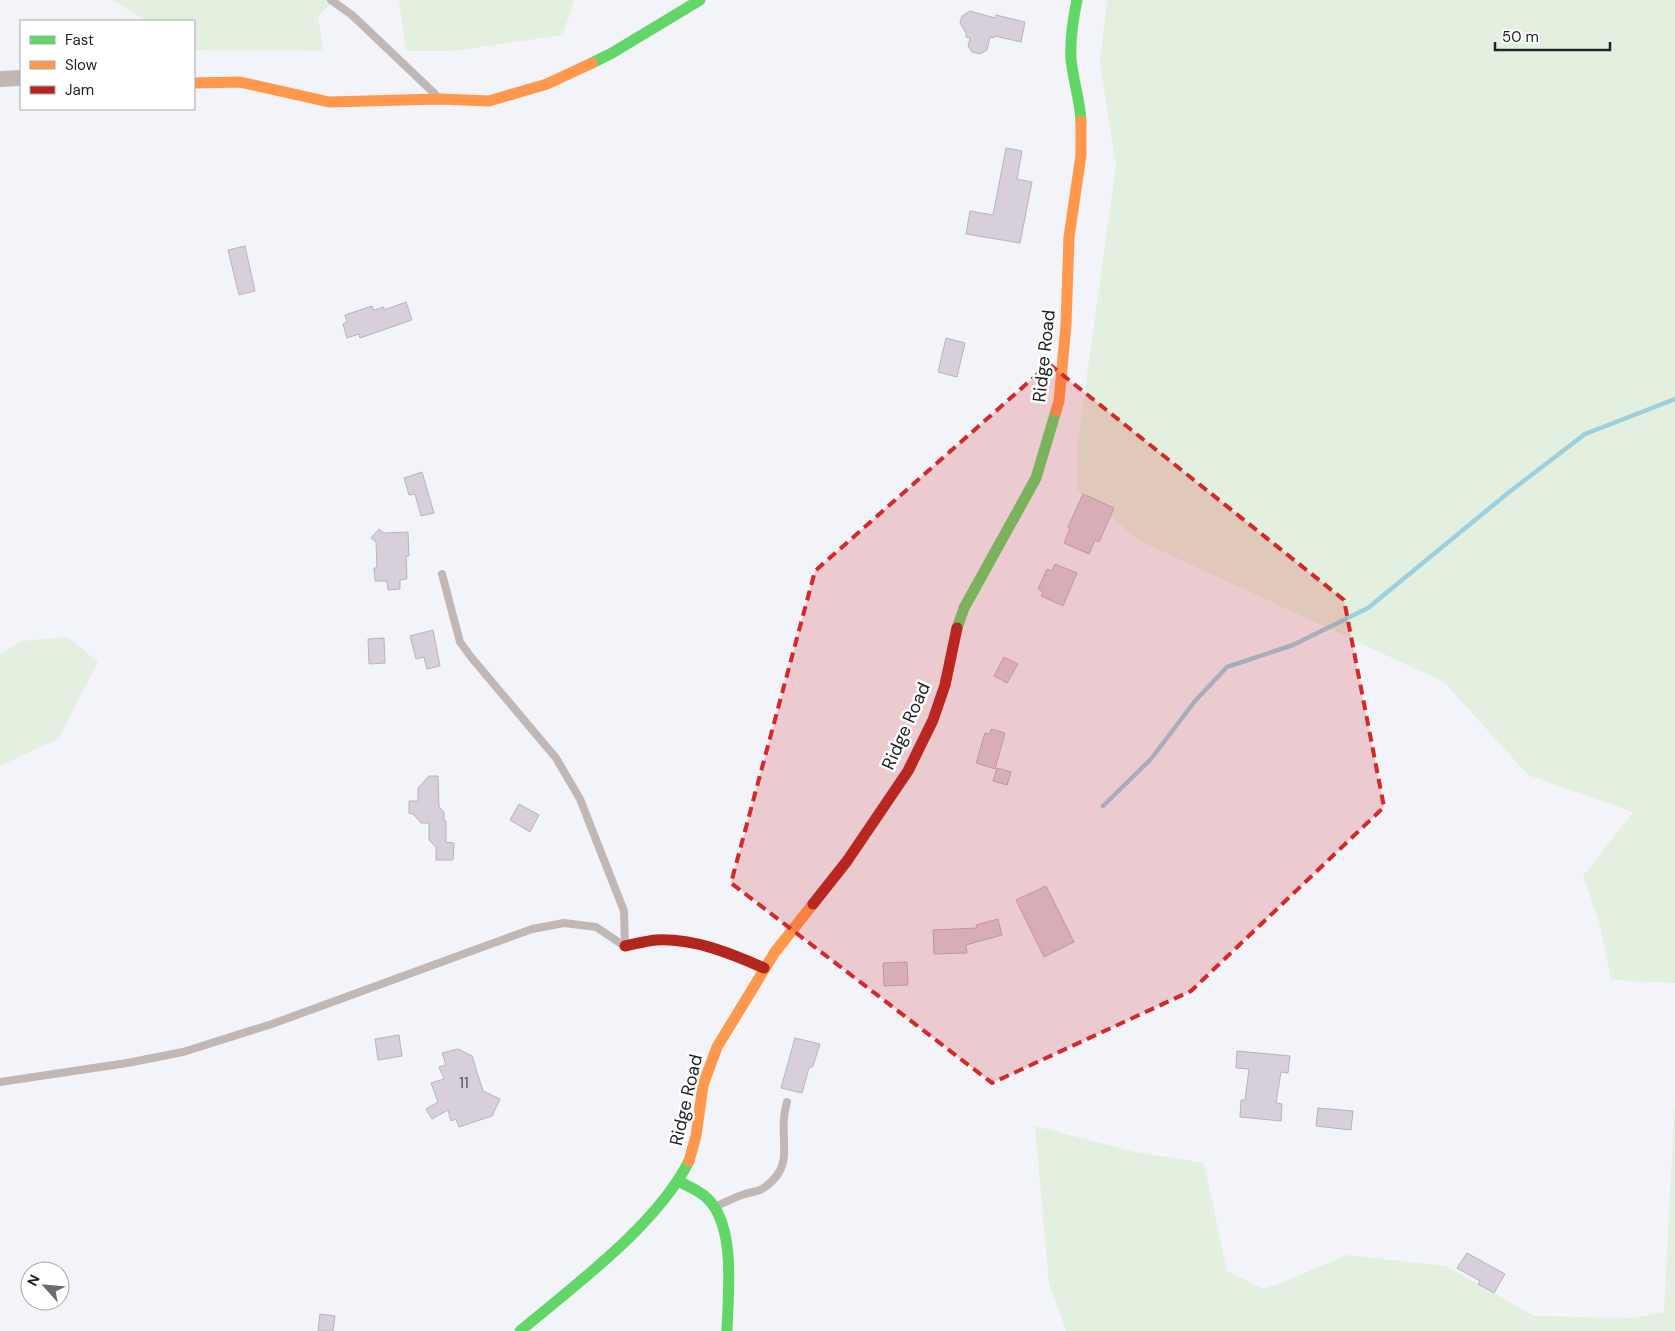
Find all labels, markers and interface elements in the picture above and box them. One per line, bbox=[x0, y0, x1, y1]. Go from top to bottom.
legend bbox=[20, 20, 195, 110]
scale bar bbox=[1495, 20, 1610, 52]
text: 50 m bbox=[1502, 27, 1539, 47]
text: Fast bbox=[65, 30, 94, 50]
text: Slow bbox=[65, 55, 98, 75]
text: Jam bbox=[65, 80, 94, 100]
street label: Ridge Road bbox=[1027, 309, 1061, 403]
street label: Ridge Road bbox=[876, 679, 936, 773]
street label: Ridge Road bbox=[664, 1052, 708, 1148]
house number: 11 bbox=[459, 1073, 469, 1093]
north arrow bbox=[20, 1261, 70, 1311]
text: N bbox=[23, 1271, 44, 1289]

